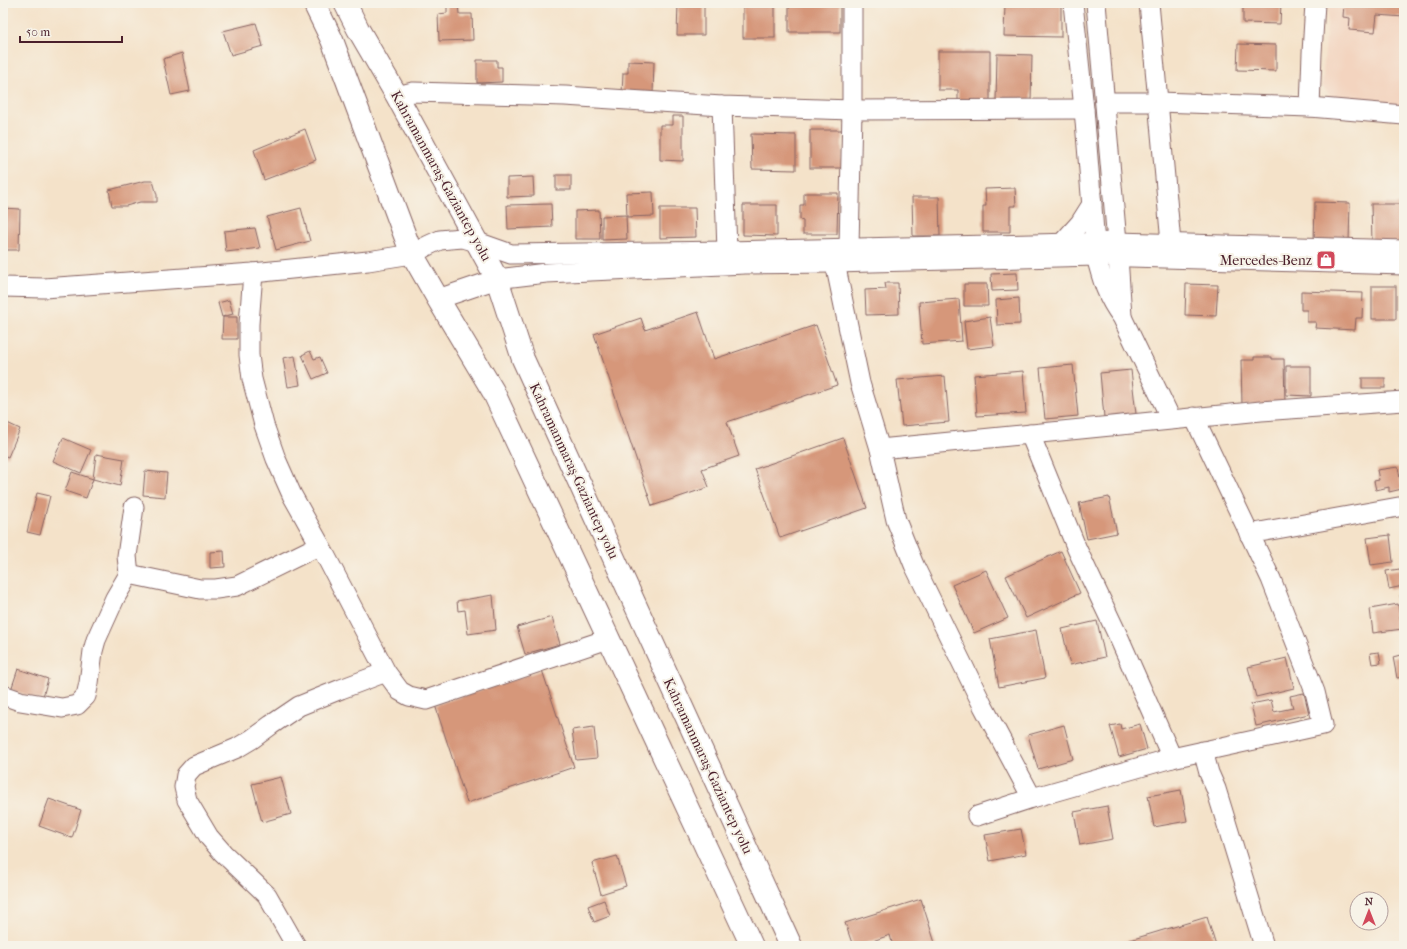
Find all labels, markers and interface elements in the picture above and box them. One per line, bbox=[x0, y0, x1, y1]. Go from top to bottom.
scale bar bbox=[20, 18, 122, 44]
text: 50 m bbox=[26, 25, 50, 39]
street label: Kahramanmaraş-Gaziantep yolu bbox=[387, 88, 495, 264]
shop icon: Mercedes-Benz bbox=[1315, 249, 1337, 271]
place label: Mercedes-Benz bbox=[1220, 252, 1312, 269]
street label: Kahramanmaraş-Gaziantep yolu bbox=[526, 380, 622, 562]
street label: Kahramanmaraş-Gaziantep yolu bbox=[660, 675, 756, 857]
north arrow bbox=[1349, 891, 1389, 931]
text: N bbox=[1365, 895, 1374, 908]

